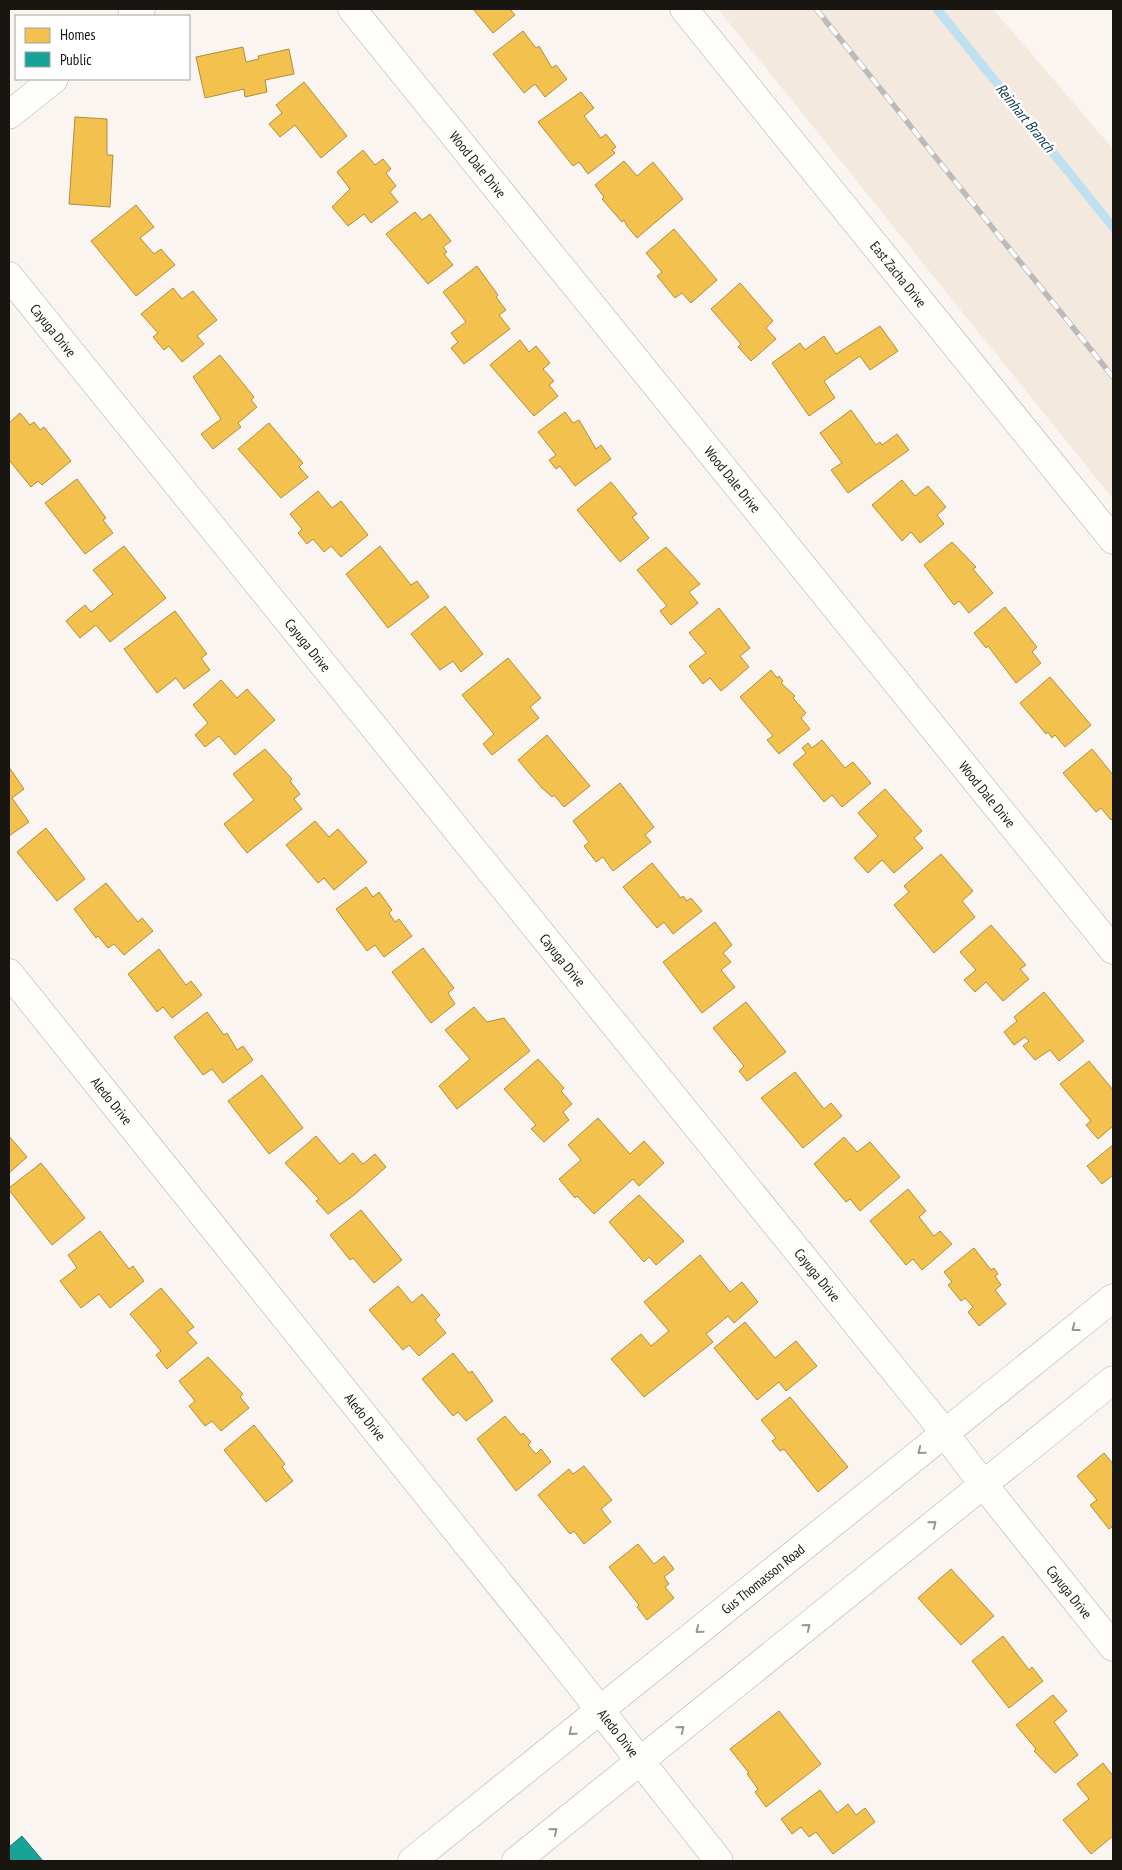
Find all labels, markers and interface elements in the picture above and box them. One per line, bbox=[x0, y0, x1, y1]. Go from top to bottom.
legend bbox=[15, 15, 190, 80]
text: Homes bbox=[60, 25, 96, 44]
text: Public bbox=[60, 50, 92, 69]
water label: Reinhart Branch bbox=[992, 80, 1060, 157]
street label: Wood Dale Drive bbox=[445, 128, 510, 202]
street label: East Zacha Drive bbox=[866, 238, 930, 311]
street label: Cayuga Drive bbox=[26, 300, 80, 361]
street label: Wood Dale Drive bbox=[700, 442, 765, 517]
street label: Cayuga Drive bbox=[281, 615, 335, 676]
street label: Wood Dale Drive bbox=[955, 757, 1020, 831]
street label: Cayuga Drive bbox=[536, 930, 590, 991]
street label: Aledo Drive bbox=[87, 1073, 136, 1129]
street label: Cayuga Drive bbox=[790, 1245, 844, 1305]
one-way arrow bbox=[1072, 1323, 1081, 1331]
street label: Aledo Drive bbox=[341, 1389, 390, 1444]
one-way arrow bbox=[917, 1446, 926, 1455]
one-way arrow bbox=[928, 1521, 937, 1530]
street label: Gus Thomasson Road bbox=[717, 1540, 808, 1618]
street label: Cayuga Drive bbox=[1042, 1562, 1096, 1623]
one-way arrow bbox=[801, 1624, 810, 1632]
one-way arrow bbox=[696, 1625, 705, 1633]
street label: Aledo Drive bbox=[594, 1705, 643, 1761]
one-way arrow bbox=[675, 1726, 684, 1734]
one-way arrow bbox=[569, 1727, 578, 1736]
one-way arrow bbox=[548, 1828, 557, 1836]

